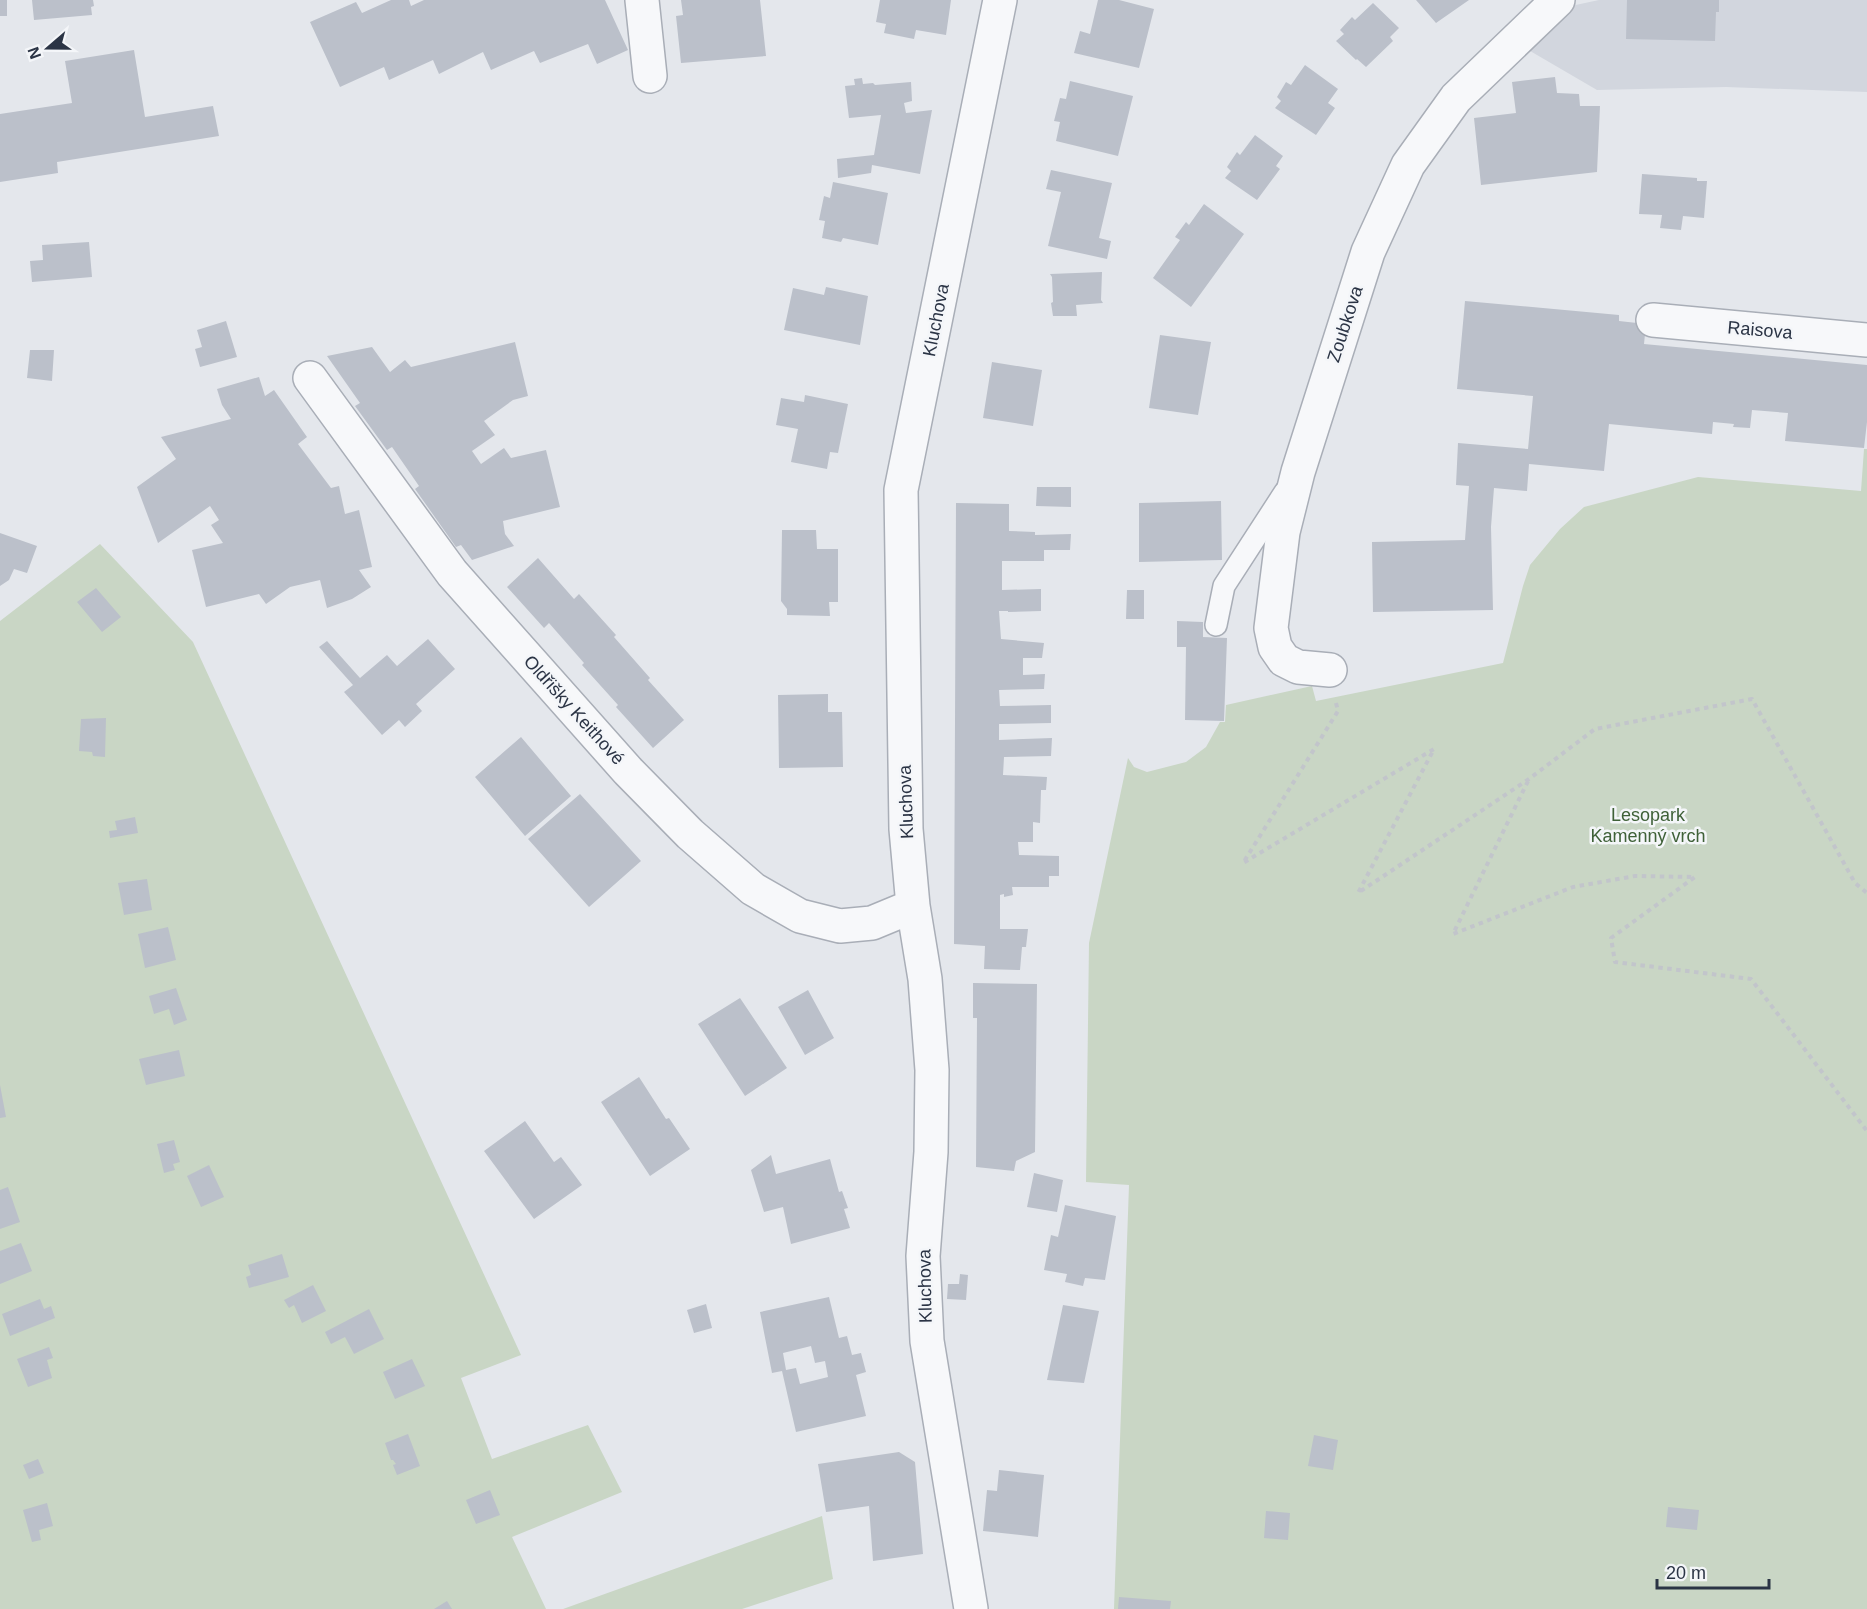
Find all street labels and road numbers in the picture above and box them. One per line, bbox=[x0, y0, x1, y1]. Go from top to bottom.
street label: Kluchova bbox=[919, 281, 953, 358]
street label: Zoubkova bbox=[1323, 282, 1367, 365]
street label: Raisova bbox=[1727, 317, 1794, 343]
street label: Oldřišky Keithové bbox=[520, 651, 628, 769]
street label: Kluchova bbox=[895, 764, 917, 839]
street label: Kluchova bbox=[914, 1248, 936, 1323]

